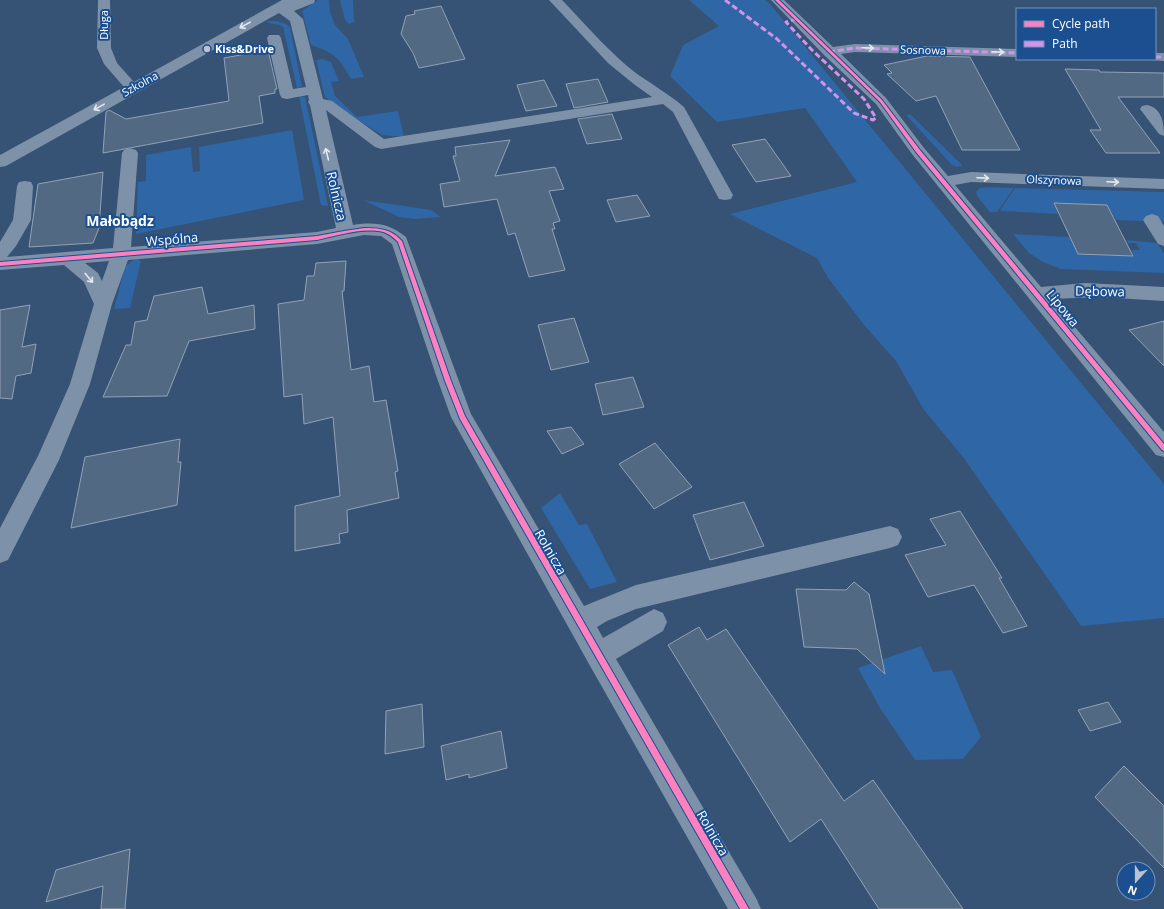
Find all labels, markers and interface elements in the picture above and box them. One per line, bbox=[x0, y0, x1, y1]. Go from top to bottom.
legend bbox=[1016, 8, 1156, 60]
street label: Długa bbox=[96, 10, 111, 40]
text: Cycle path bbox=[1052, 15, 1110, 32]
one-way arrow bbox=[239, 22, 251, 29]
text: Path bbox=[1052, 35, 1078, 52]
place label: Kiss&Drive bbox=[215, 41, 275, 56]
street label: Sosnowa bbox=[900, 41, 946, 58]
marker: Kiss&Drive bbox=[202, 44, 212, 54]
one-way arrow bbox=[861, 45, 874, 52]
one-way arrow bbox=[991, 48, 1004, 56]
street label: Szkolna bbox=[119, 67, 161, 100]
one-way arrow bbox=[93, 103, 105, 111]
one-way arrow bbox=[323, 148, 331, 161]
street label: Rolnicza bbox=[323, 170, 351, 222]
street label: Olszynowa bbox=[1026, 171, 1082, 188]
one-way arrow bbox=[976, 174, 989, 181]
one-way arrow bbox=[1106, 178, 1119, 186]
district label: Małobądz bbox=[86, 211, 154, 230]
street label: Wspólna bbox=[145, 228, 199, 250]
one-way arrow bbox=[84, 273, 93, 283]
street label: Dębowa bbox=[1075, 282, 1125, 300]
street label: Lipowa bbox=[1042, 286, 1084, 330]
street label: Rolnicza bbox=[531, 526, 571, 578]
street label: Rolnicza bbox=[693, 807, 733, 859]
north arrow bbox=[1116, 861, 1156, 901]
text: N bbox=[1125, 882, 1139, 899]

